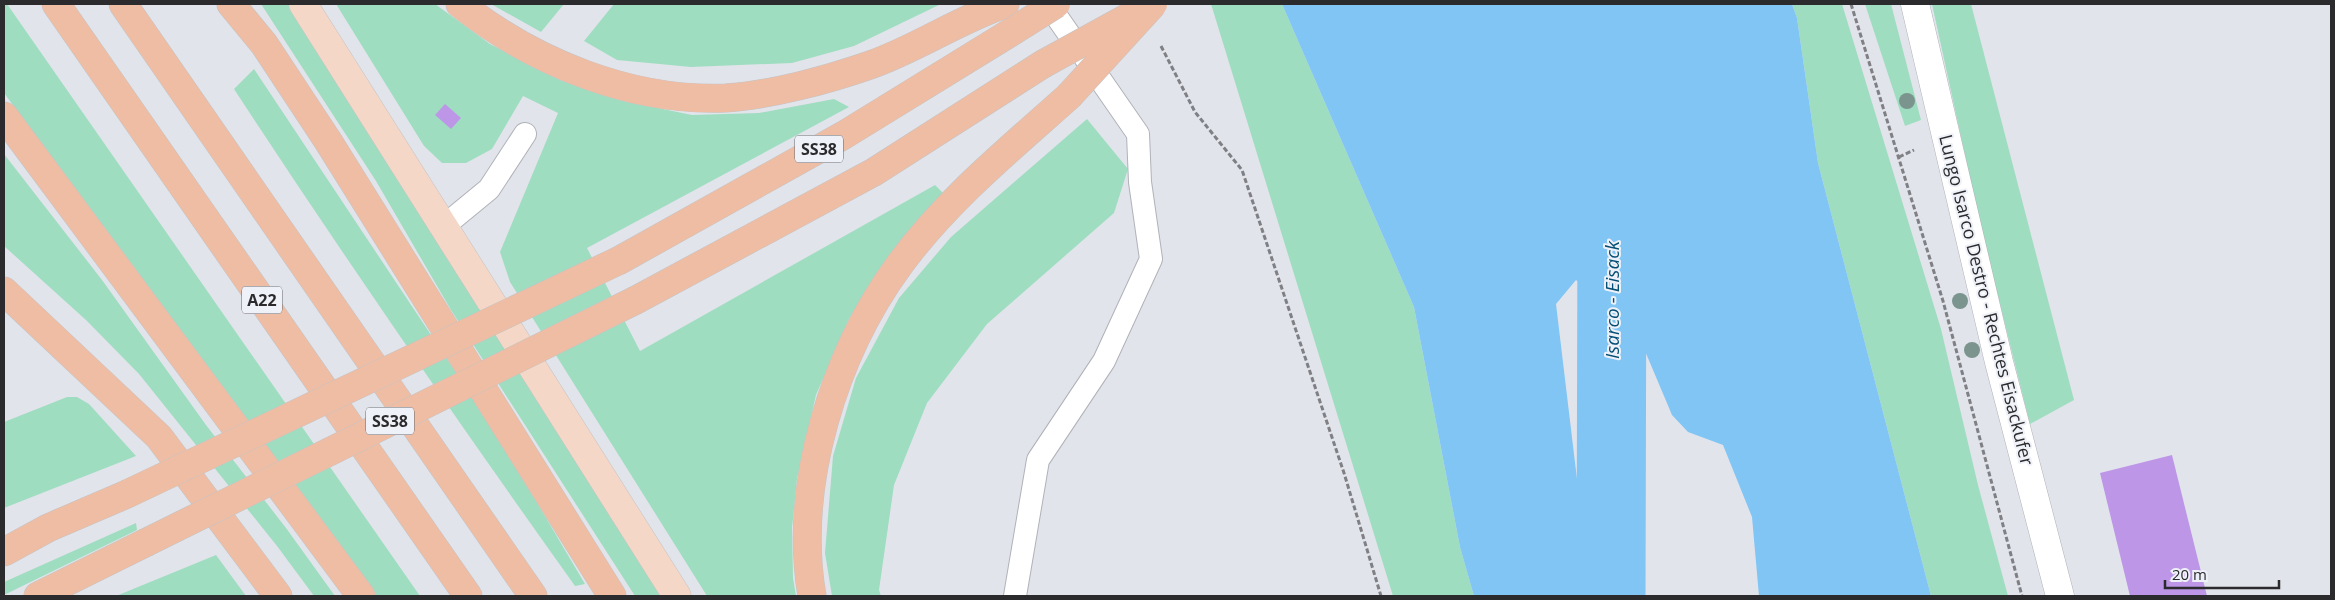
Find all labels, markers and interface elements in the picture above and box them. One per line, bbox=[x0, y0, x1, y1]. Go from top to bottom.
street label: Lungo Isarco Destro - Rechtes Eisackufer bbox=[1934, 132, 2040, 468]
road number: SS38 bbox=[795, 136, 843, 162]
water label: Isarco - Eisack bbox=[1599, 240, 1625, 359]
road number: A22 bbox=[242, 286, 282, 314]
road number: SS38 bbox=[366, 408, 414, 434]
scale bar bbox=[2165, 558, 2279, 590]
text: 20 m bbox=[2172, 564, 2207, 584]

